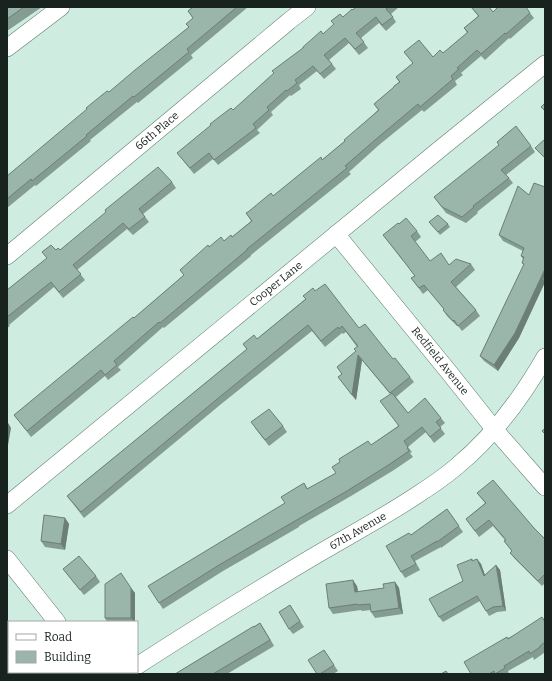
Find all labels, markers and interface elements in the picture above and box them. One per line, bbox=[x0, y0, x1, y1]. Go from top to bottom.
street label: 66th Place bbox=[133, 109, 181, 153]
street label: Cooper Lane bbox=[247, 259, 305, 309]
street label: Redfield Avenue bbox=[409, 325, 471, 397]
street label: 67th Avenue bbox=[327, 510, 389, 552]
legend bbox=[8, 621, 138, 673]
text: Road bbox=[44, 630, 72, 644]
text: Building bbox=[44, 650, 91, 664]

